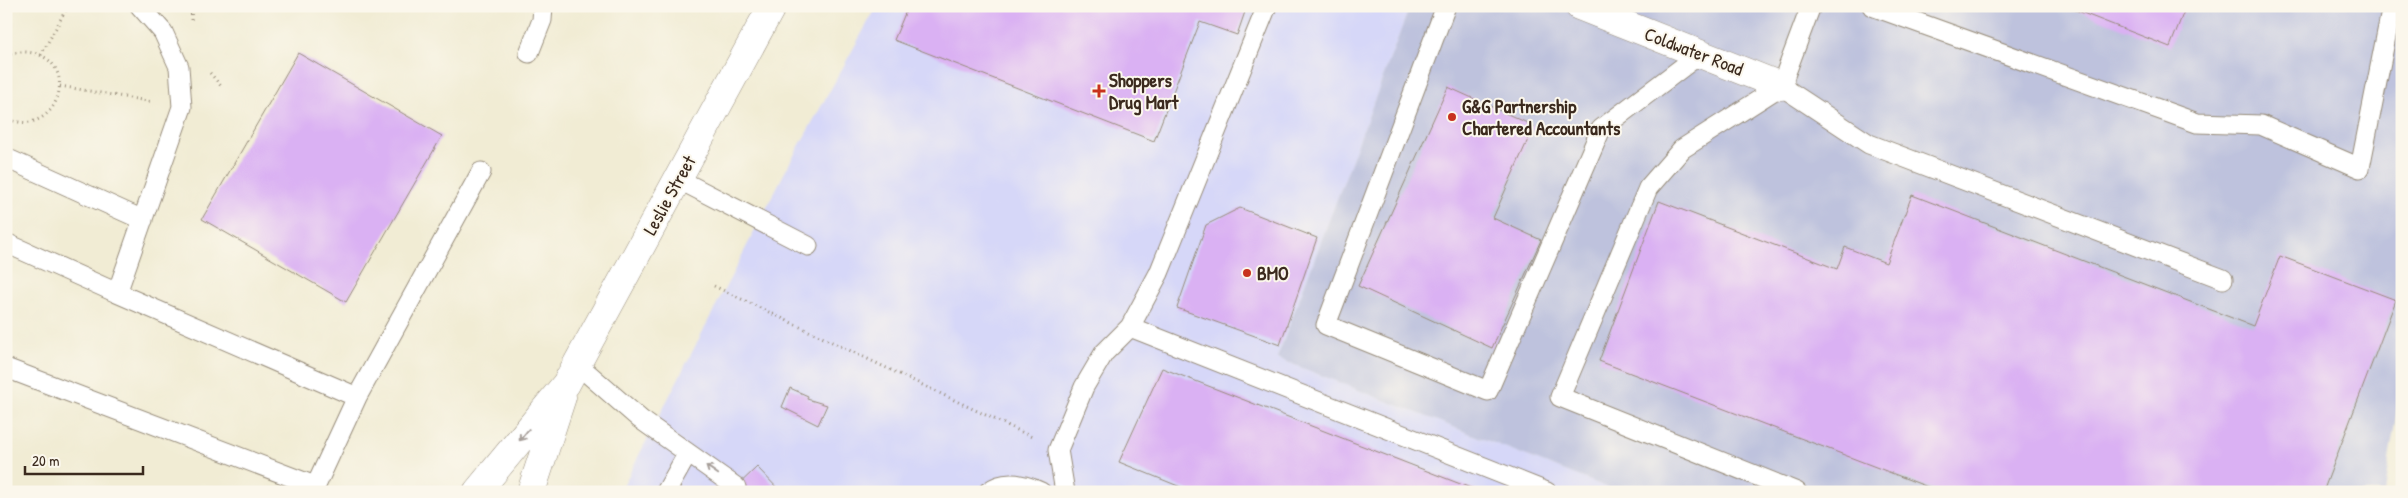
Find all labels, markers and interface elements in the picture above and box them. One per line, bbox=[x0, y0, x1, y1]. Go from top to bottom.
street label: Coldwater Road bbox=[1641, 20, 1748, 82]
place label: Shoppers Drug Mart bbox=[1109, 67, 1180, 116]
marker: Shoppers Drug Mart bbox=[1093, 85, 1105, 97]
place label: G&G Partnership Chartered Accountants bbox=[1462, 93, 1621, 141]
marker: G&G Partnership Chartered Accountants bbox=[1446, 111, 1458, 123]
street label: Leslie Street bbox=[636, 150, 702, 240]
place label: BMO bbox=[1257, 260, 1289, 286]
marker: BMO bbox=[1241, 267, 1253, 279]
one-way arrow bbox=[519, 428, 530, 441]
scale bar bbox=[25, 443, 142, 475]
text: 20 m bbox=[32, 450, 59, 471]
one-way arrow bbox=[705, 465, 719, 475]

